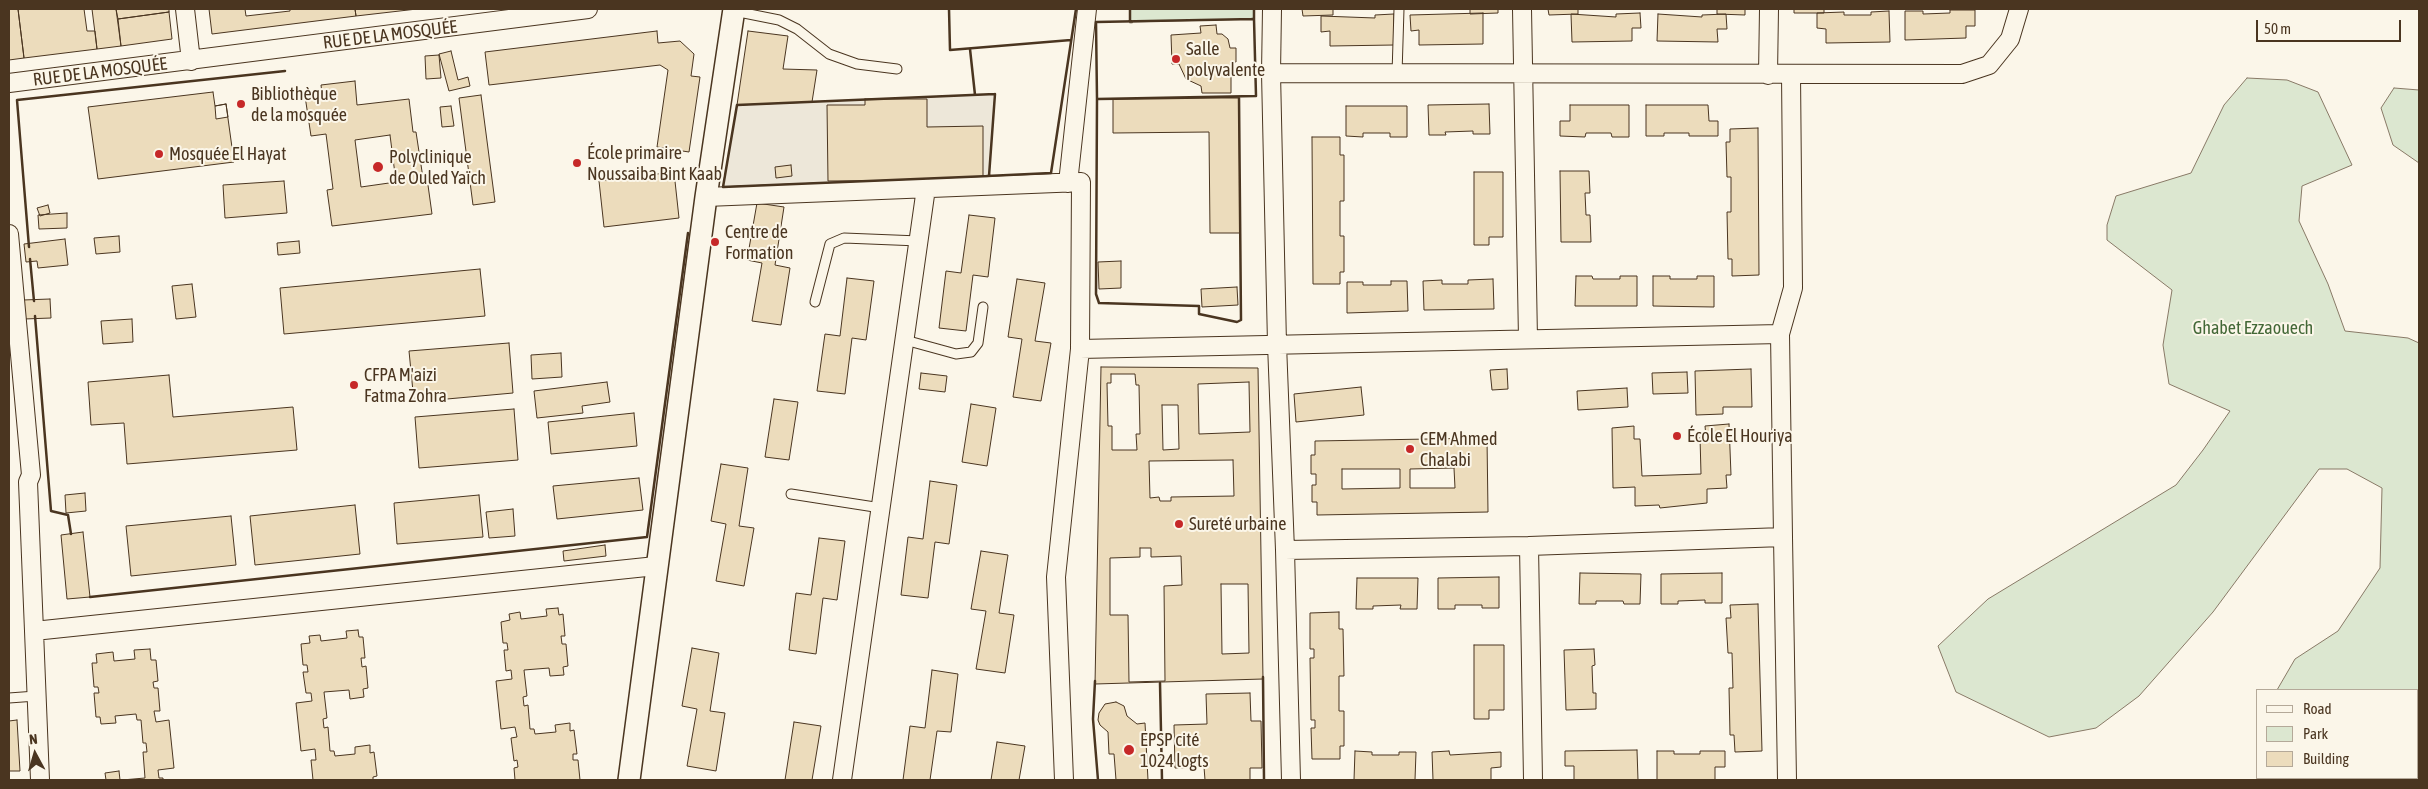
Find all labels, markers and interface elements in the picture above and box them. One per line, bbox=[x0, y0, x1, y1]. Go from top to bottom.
scale bar bbox=[2258, 10, 2403, 42]
street label: RUE DE LA MOSQUÉE bbox=[322, 16, 458, 54]
text: 50 m bbox=[2264, 20, 2291, 37]
place label: Salle polyvalente bbox=[1186, 38, 1265, 80]
street label: RUE DE LA MOSQUÉE bbox=[32, 53, 168, 91]
marker: Salle polyvalente bbox=[1170, 53, 1182, 65]
place label: Bibliothèque de la mosquée bbox=[251, 83, 347, 126]
marker: Bibliothèque de la mosquée bbox=[235, 98, 247, 110]
place label: École primaire Noussaiba Bint Kaab bbox=[587, 142, 722, 184]
place label: Mosquée El Hayat bbox=[169, 143, 286, 165]
place label: Polyclinique de Ouled Yaïch bbox=[389, 146, 486, 188]
marker: Mosquée El Hayat bbox=[153, 148, 165, 160]
marker: École primaire Noussaiba Bint Kaab bbox=[571, 157, 583, 169]
marker: Polyclinique de Ouled Yaïch bbox=[371, 160, 385, 174]
place label: Centre de Formation bbox=[725, 221, 794, 264]
marker: Centre de Formation bbox=[709, 236, 721, 248]
park label: Ghabet Ezzaouech bbox=[2193, 317, 2313, 339]
place label: CFPA M'aizi Fatma Zohra bbox=[364, 364, 447, 406]
marker: CFPA M'aizi Fatma Zohra bbox=[348, 379, 360, 391]
place label: École El Houriya bbox=[1687, 425, 1793, 447]
place label: CEM Ahmed Chalabi bbox=[1420, 428, 1497, 470]
marker: École El Houriya bbox=[1671, 430, 1683, 442]
marker: CEM Ahmed Chalabi bbox=[1404, 443, 1416, 455]
place label: Sureté urbaine bbox=[1189, 513, 1286, 535]
marker: Sureté urbaine bbox=[1173, 518, 1185, 530]
legend bbox=[2256, 689, 2418, 779]
text: Road bbox=[2303, 700, 2332, 717]
text: Park bbox=[2303, 725, 2328, 742]
north arrow bbox=[10, 729, 60, 779]
place label: EPSP cité 1024 logts bbox=[1140, 729, 1209, 772]
text: N bbox=[28, 731, 38, 747]
marker: EPSP cité 1024 logts bbox=[1122, 743, 1136, 757]
text: Building bbox=[2303, 750, 2349, 767]

